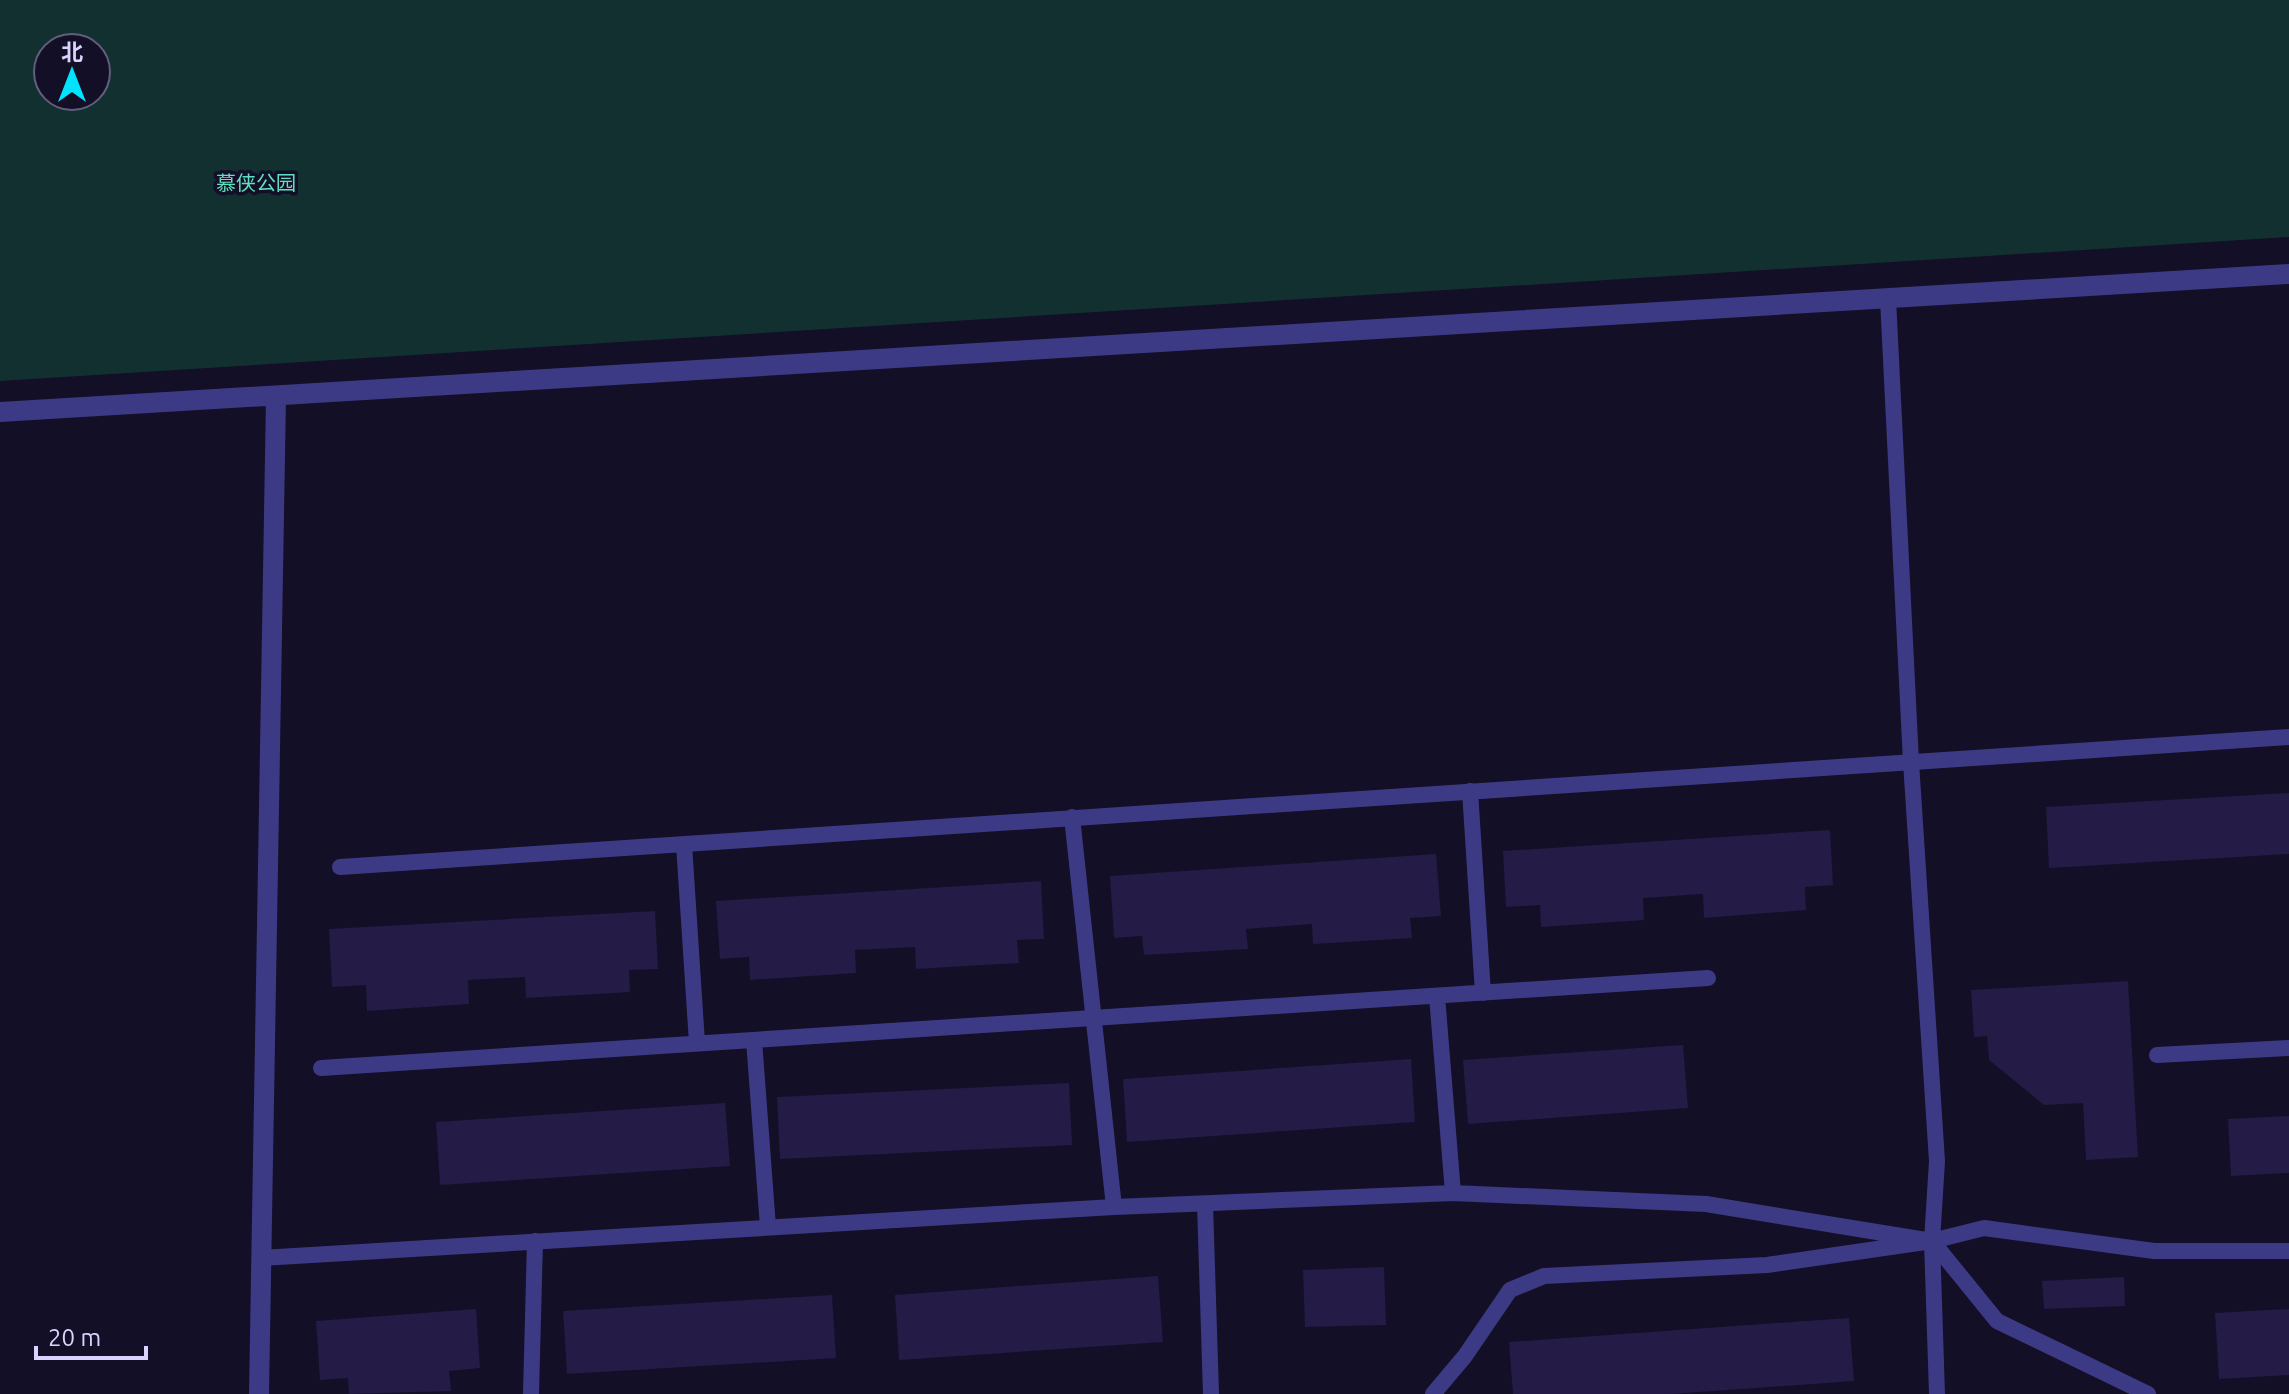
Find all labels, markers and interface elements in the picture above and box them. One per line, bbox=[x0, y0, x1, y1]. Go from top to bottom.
north arrow bbox=[32, 32, 112, 112]
text: 北 bbox=[61, 39, 83, 64]
park label: 慕侠公园 bbox=[216, 171, 296, 194]
scale bar bbox=[36, 1310, 146, 1360]
text: 20 m bbox=[48, 1324, 101, 1351]

